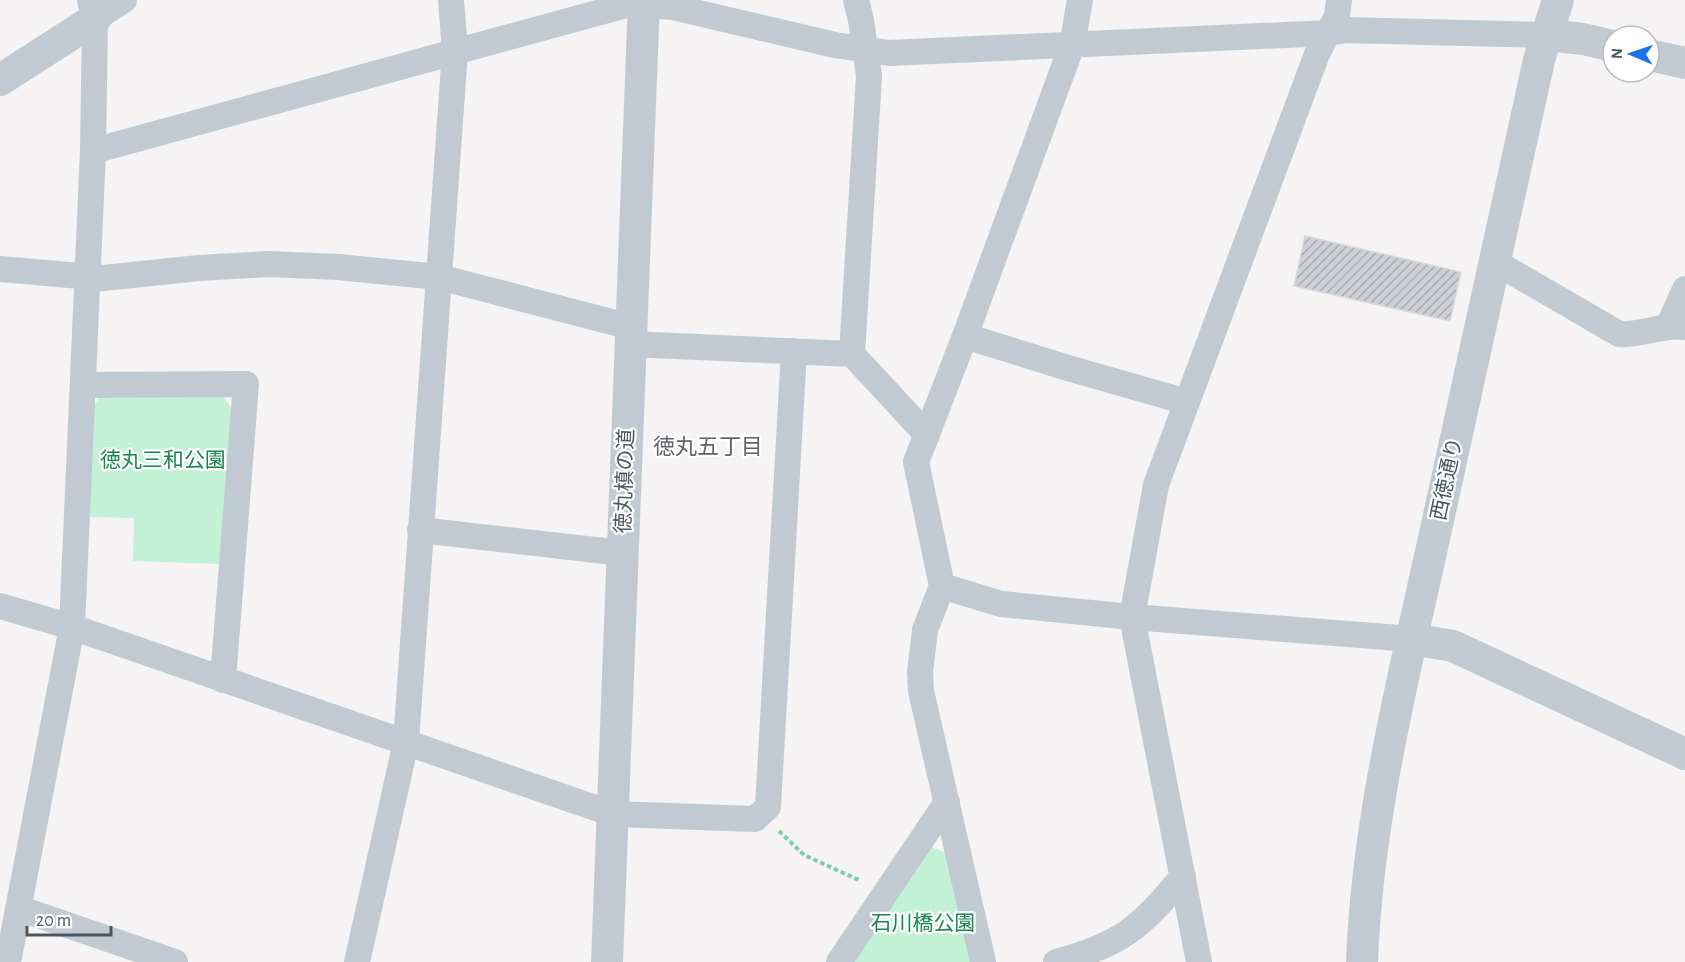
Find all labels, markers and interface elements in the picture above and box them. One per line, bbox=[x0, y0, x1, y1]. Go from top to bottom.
north arrow bbox=[1601, 24, 1661, 84]
text: N bbox=[1609, 48, 1625, 59]
street label: 徳丸槙の道 bbox=[612, 428, 637, 534]
district label: 徳丸五丁目 bbox=[653, 435, 763, 458]
street label: 西徳通り bbox=[1427, 436, 1466, 522]
park label: 徳丸三和公園 bbox=[100, 449, 226, 471]
scale bar bbox=[27, 899, 111, 937]
text: 20 m bbox=[36, 912, 71, 930]
park label: 石川橋公園 bbox=[871, 912, 976, 934]

